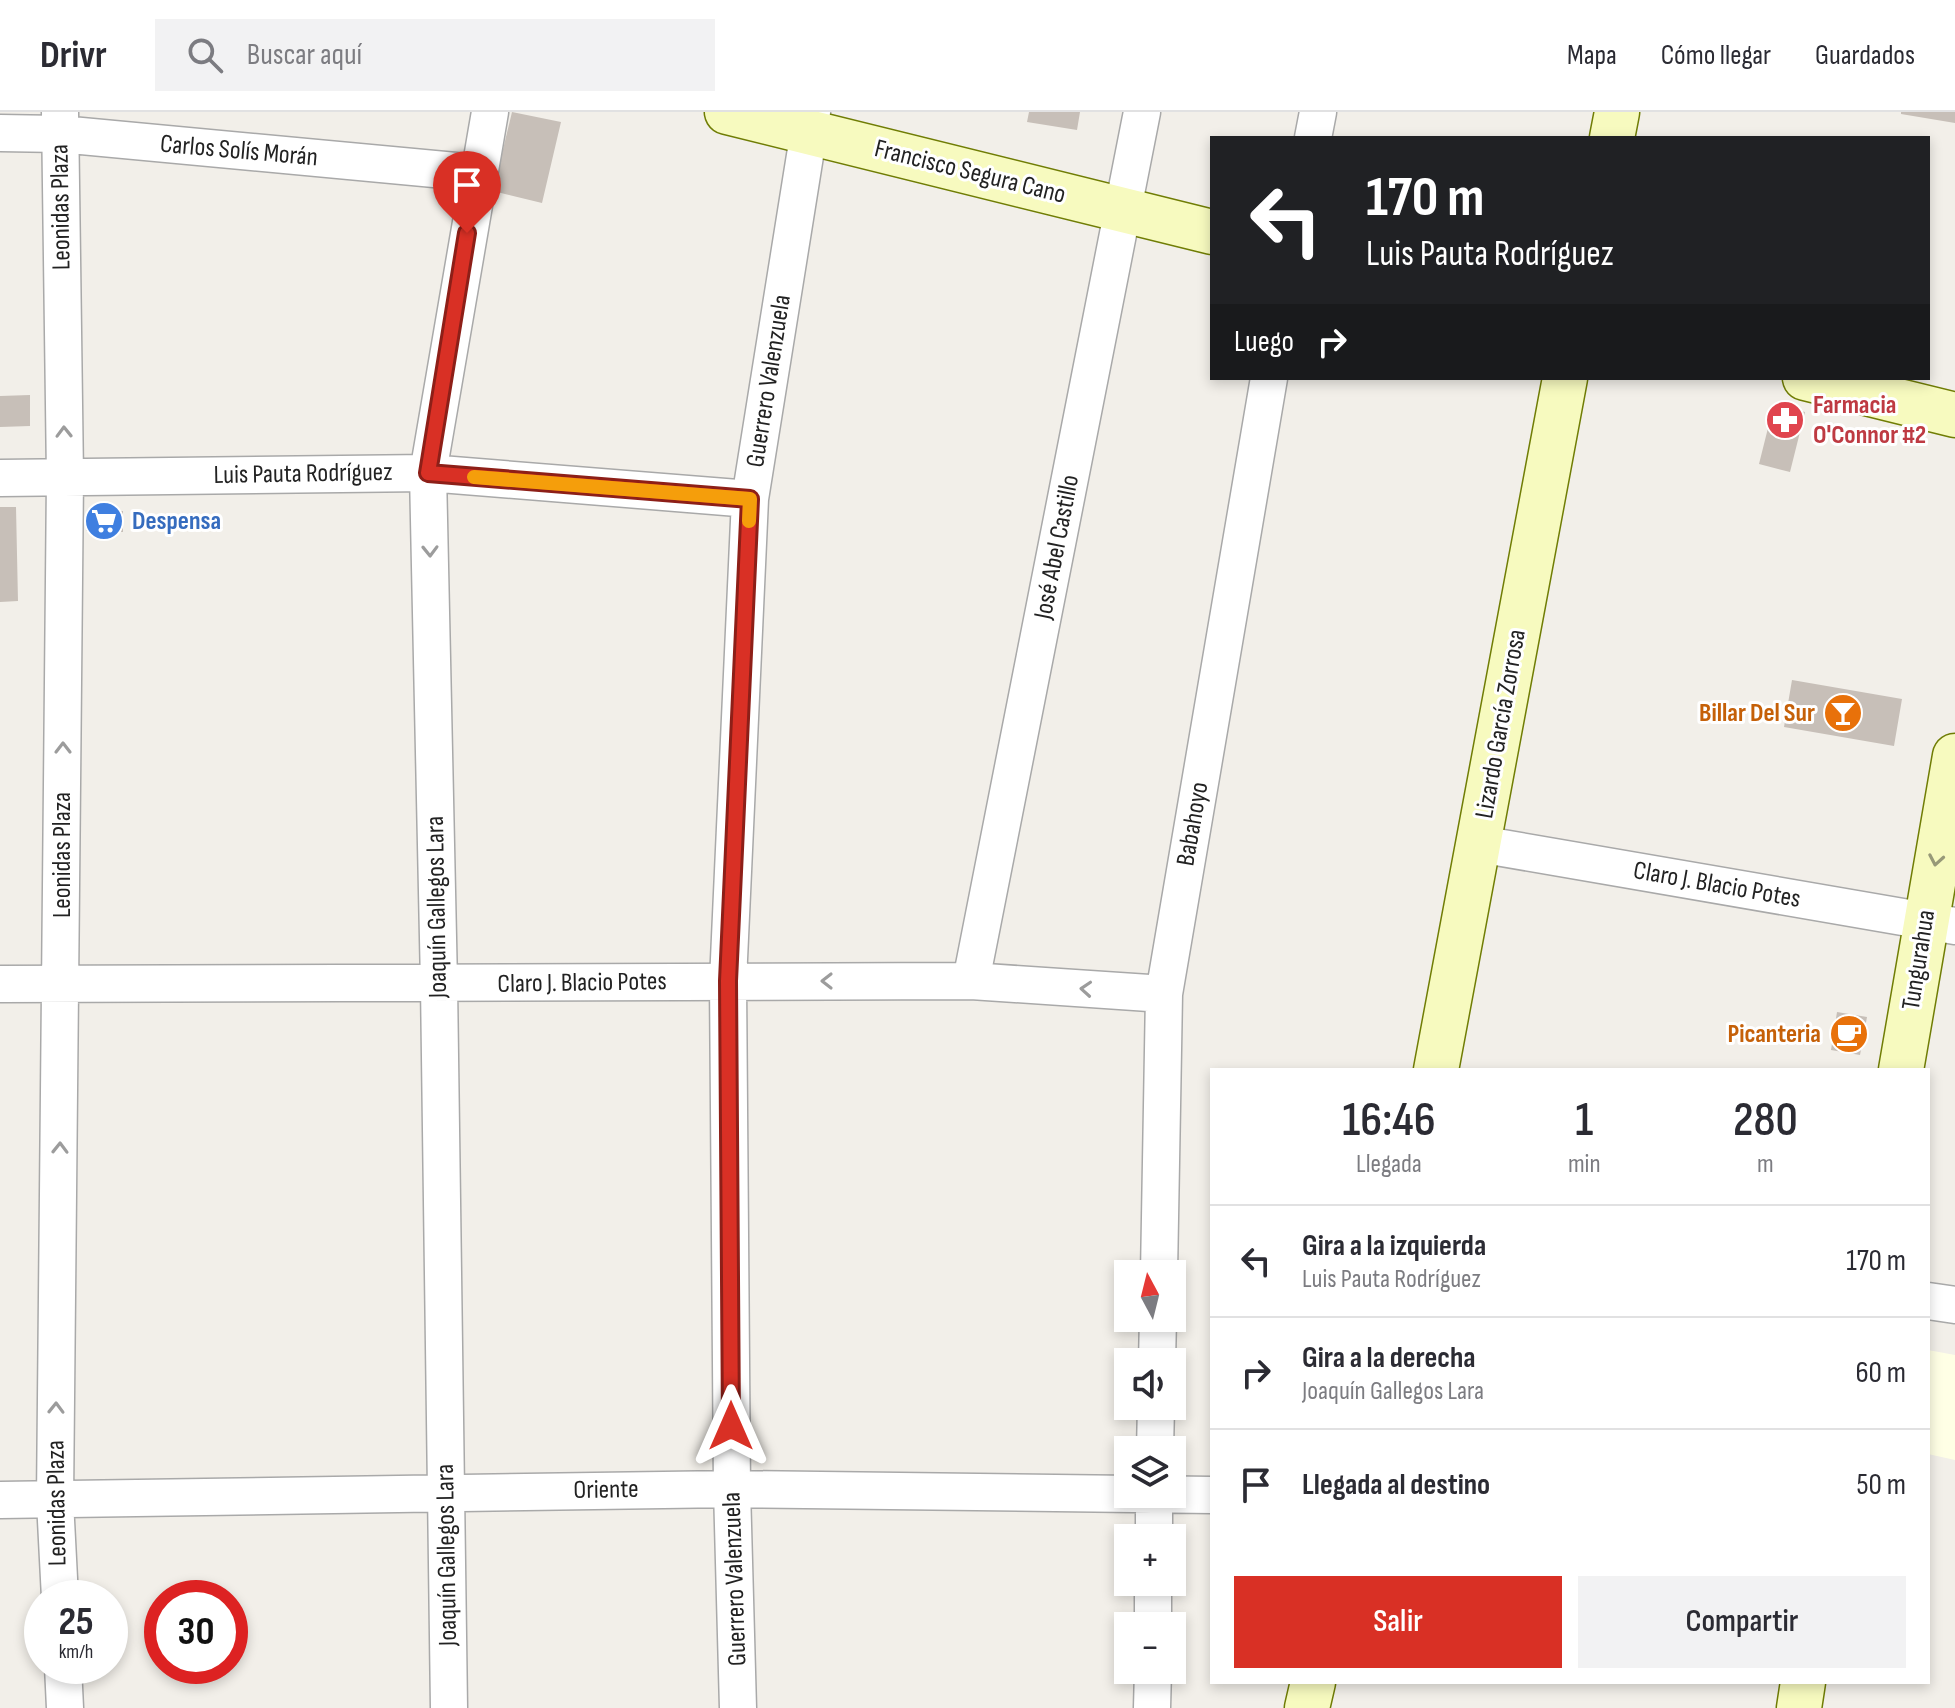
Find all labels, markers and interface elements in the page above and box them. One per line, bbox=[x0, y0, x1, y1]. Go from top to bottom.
search box bbox=[155, 19, 715, 91]
text: Drivr bbox=[40, 33, 107, 78]
icon: search bbox=[183, 33, 227, 77]
text: Buscar aquí bbox=[247, 37, 362, 73]
text: Mapa bbox=[1567, 39, 1617, 72]
text: Cómo llegar bbox=[1661, 39, 1771, 72]
text: Guardados bbox=[1815, 39, 1915, 72]
street label: Carlos Solís Morán bbox=[159, 129, 319, 173]
street label: Francisco Segura Cano bbox=[871, 133, 1069, 211]
street label: Leonidas Plaza bbox=[44, 144, 78, 270]
pin bbox=[433, 151, 501, 233]
icon: arrive bbox=[445, 163, 489, 207]
text: 170 m bbox=[1366, 165, 1484, 232]
icon: left bbox=[1234, 168, 1338, 272]
text: Luis Pauta Rodríguez bbox=[1366, 233, 1614, 276]
street label: Guerrero Valenzuela bbox=[740, 293, 798, 469]
icon: right bbox=[1310, 320, 1354, 364]
text: Luego bbox=[1234, 324, 1294, 360]
place label: Farmacia O'Connor #2 bbox=[1813, 390, 1926, 451]
pharmacy icon: Farmacia O'Connor #2 bbox=[1764, 399, 1806, 441]
one-way arrow bbox=[55, 425, 73, 438]
street label: Luis Pauta Rodríguez bbox=[213, 457, 393, 491]
street label: José Abel Castillo bbox=[1028, 472, 1086, 623]
supermarket icon: Despensa bbox=[83, 500, 125, 542]
place label: Despensa bbox=[132, 506, 221, 537]
one-way arrow bbox=[421, 545, 438, 558]
street label: Lizardo García Zorrosa bbox=[1469, 627, 1533, 821]
bar icon: Billar Del Sur bbox=[1822, 692, 1864, 734]
place label: Billar Del Sur bbox=[1699, 698, 1815, 729]
one-way arrow bbox=[54, 741, 72, 754]
street label: Babahoyo bbox=[1170, 780, 1216, 868]
street label: Leonidas Plaza bbox=[47, 792, 78, 918]
street label: Joaquín Gallegos Lara bbox=[420, 816, 454, 999]
one-way arrow bbox=[1929, 853, 1946, 867]
street label: Claro J. Blacio Potes bbox=[1631, 855, 1803, 915]
street label: Tungurahua bbox=[1896, 908, 1942, 1012]
street label: Claro J. Blacio Potes bbox=[497, 966, 667, 1000]
one-way arrow bbox=[820, 972, 833, 990]
one-way arrow bbox=[1079, 981, 1092, 998]
cafe icon: Picanteria bbox=[1828, 1013, 1870, 1055]
place label: Picanteria bbox=[1727, 1019, 1821, 1050]
text: 16:46 bbox=[1342, 1092, 1436, 1149]
text: 1 bbox=[1575, 1092, 1593, 1149]
text: 280 bbox=[1733, 1092, 1798, 1149]
one-way arrow bbox=[51, 1141, 68, 1154]
text: Llegada bbox=[1356, 1149, 1422, 1180]
text: min bbox=[1568, 1149, 1601, 1180]
text: m bbox=[1757, 1149, 1774, 1180]
text: Gira a la izquierda bbox=[1302, 1228, 1486, 1264]
icon: left bbox=[1234, 1239, 1278, 1283]
text: 170 m bbox=[1846, 1243, 1906, 1279]
north arrow bbox=[1114, 1260, 1186, 1332]
map controls bbox=[1114, 1260, 1186, 1684]
text: Luis Pauta Rodríguez bbox=[1302, 1264, 1481, 1295]
text: Gira a la derecha bbox=[1302, 1340, 1476, 1376]
button: sound bbox=[1114, 1348, 1186, 1420]
icon: right bbox=[1234, 1351, 1278, 1395]
text: 60 m bbox=[1855, 1355, 1906, 1391]
text: Joaquín Gallegos Lara bbox=[1302, 1376, 1484, 1407]
position arrow bbox=[689, 1384, 773, 1468]
one-way arrow bbox=[47, 1401, 65, 1414]
button: layers bbox=[1114, 1436, 1186, 1508]
street label: Leonidas Plaza bbox=[40, 1440, 74, 1566]
icon: arrive bbox=[1234, 1463, 1278, 1507]
street label: Joaquín Gallegos Lara bbox=[430, 1464, 464, 1647]
text: Llegada al destino bbox=[1302, 1467, 1490, 1503]
text: 50 m bbox=[1857, 1467, 1906, 1503]
street label: Oriente bbox=[573, 1474, 639, 1506]
street label: Guerrero Valenzuela bbox=[716, 1491, 754, 1667]
button: + bbox=[1114, 1524, 1186, 1596]
button: Salir bbox=[1234, 1576, 1562, 1668]
button: Compartir bbox=[1578, 1576, 1906, 1668]
speed limit sign: 30 bbox=[144, 1580, 248, 1684]
text: 25 bbox=[58, 1598, 94, 1646]
button: − bbox=[1114, 1612, 1186, 1684]
text: km/h bbox=[59, 1640, 93, 1664]

